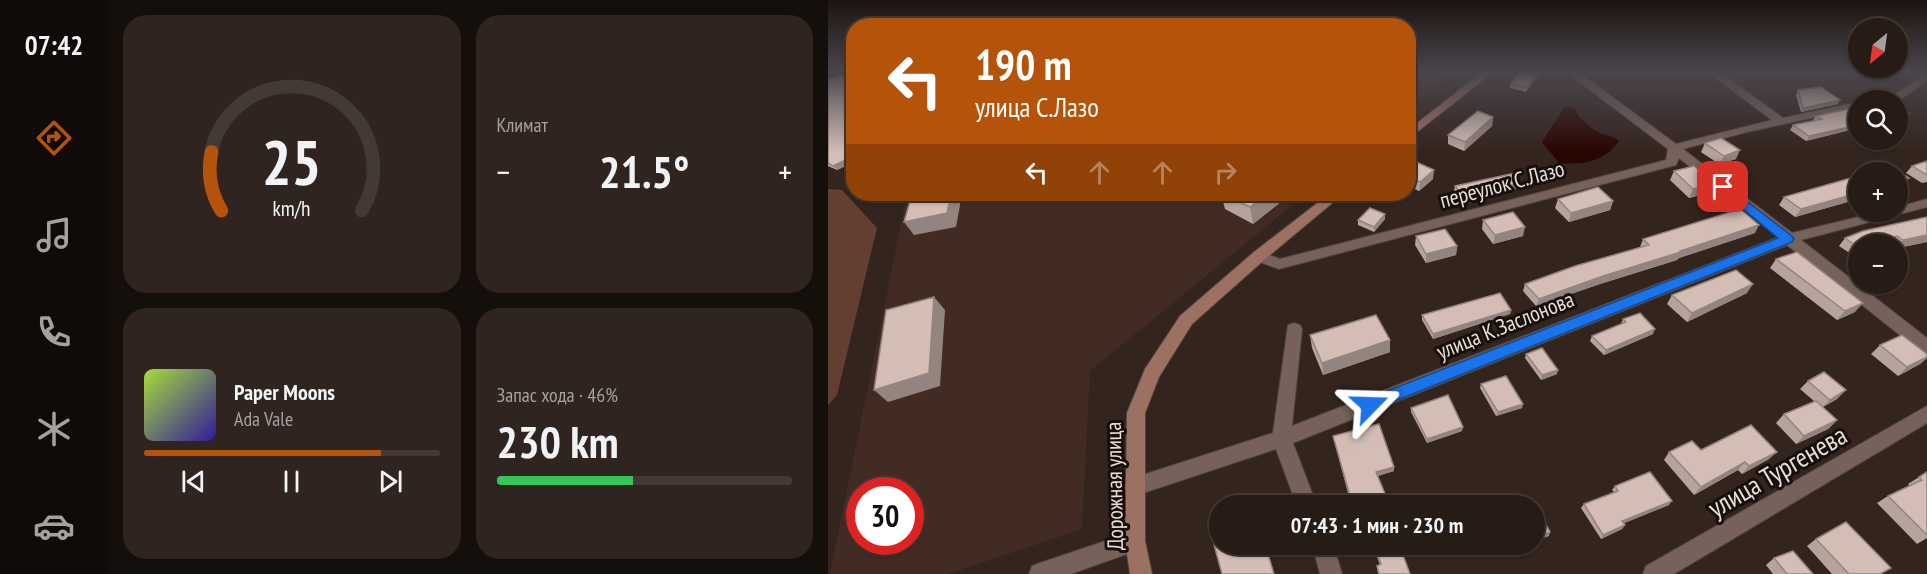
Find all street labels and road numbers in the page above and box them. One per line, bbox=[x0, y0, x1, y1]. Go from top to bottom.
street label: переулок С.Лазо bbox=[1437, 154, 1567, 214]
street label: улица К.Заслонова bbox=[1432, 285, 1578, 365]
street label: улица Тургенева bbox=[1701, 418, 1853, 524]
street label: Дорожная улица bbox=[1099, 422, 1129, 550]

